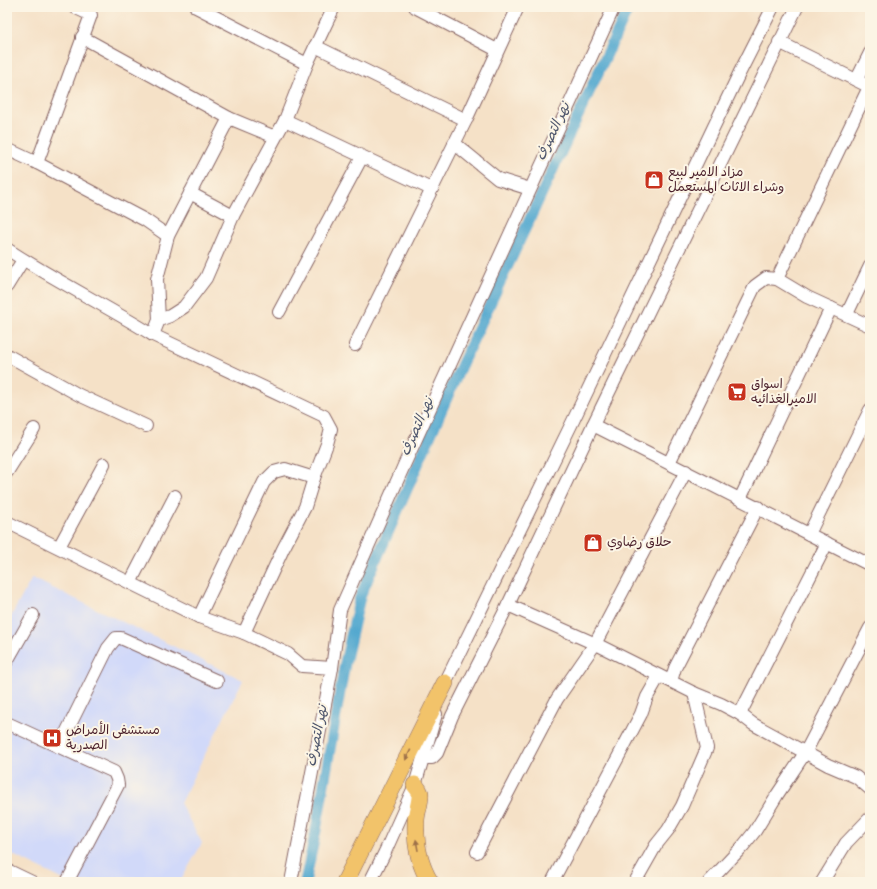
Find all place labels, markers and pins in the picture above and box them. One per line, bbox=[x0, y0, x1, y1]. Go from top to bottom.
place label: مزاد الامير لبيع وشراء الاثاث المستعمل bbox=[668, 164, 784, 198]
shop icon: مزاد الامير لبيع وشراء الاثاث المستعمل bbox=[643, 169, 665, 191]
place label: اسواق الاميرالغذائيه bbox=[751, 376, 817, 410]
supermarket icon: اسواق الاميرالغذائيه bbox=[726, 381, 748, 403]
shop icon: حلاق رضاوي bbox=[582, 532, 604, 554]
place label: حلاق رضاوي bbox=[607, 534, 672, 553]
place label: مستشفى الأمراض الصدرية bbox=[66, 721, 160, 756]
hospital icon: مستشفى الأمراض الصدرية bbox=[41, 727, 63, 749]

